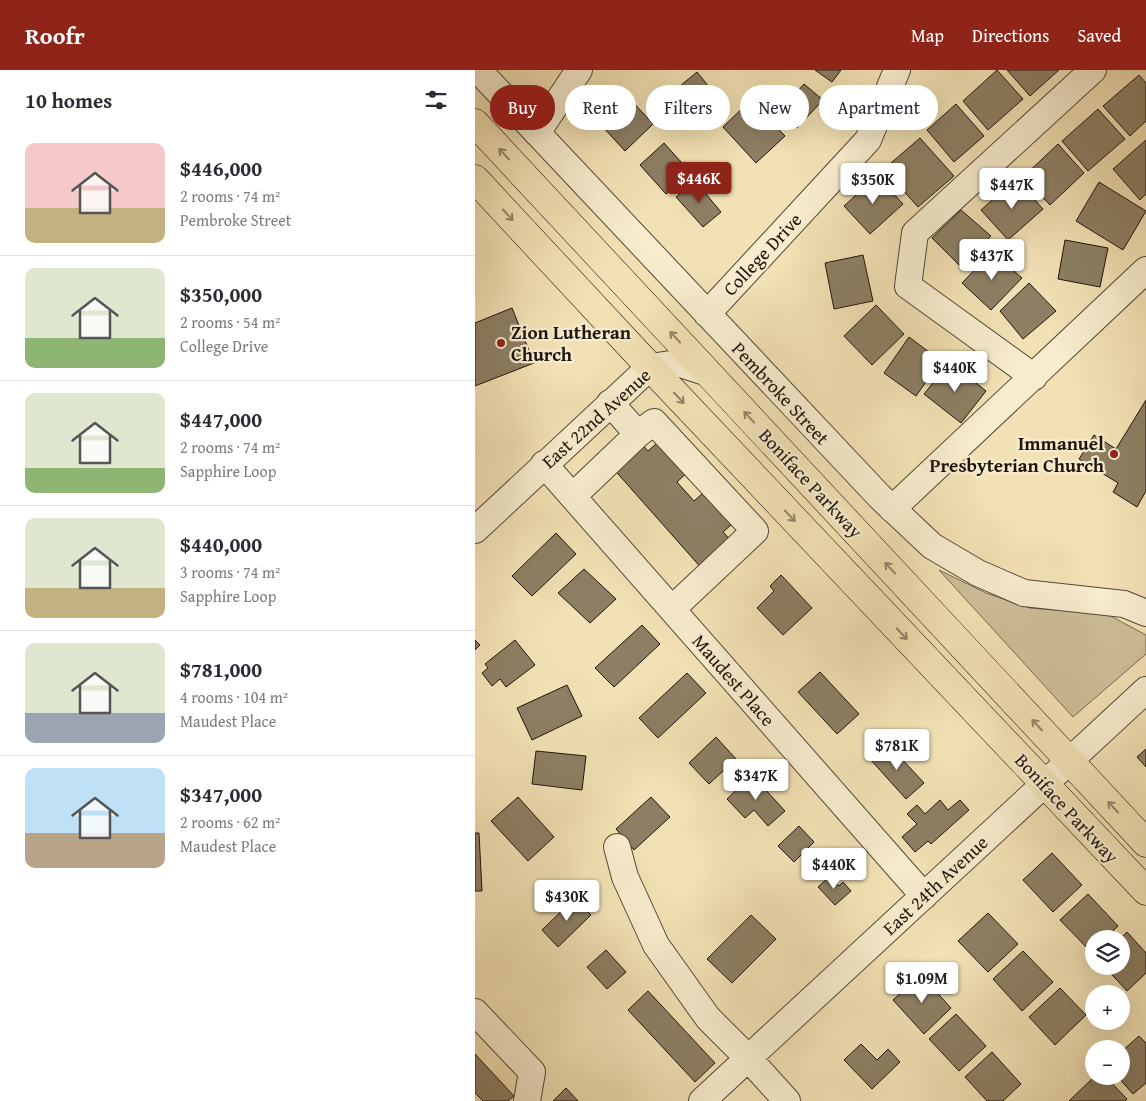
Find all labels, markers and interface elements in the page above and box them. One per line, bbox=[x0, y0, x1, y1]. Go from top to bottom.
text: Roofr bbox=[25, 18, 85, 53]
text: Map bbox=[911, 22, 944, 49]
text: Directions bbox=[972, 22, 1049, 49]
text: Saved bbox=[1077, 22, 1121, 49]
text: 10 homes bbox=[25, 85, 112, 116]
chip: Buy bbox=[490, 85, 555, 130]
chip: Rent bbox=[565, 85, 636, 130]
chip: Filters bbox=[646, 85, 730, 130]
chip: New bbox=[740, 85, 809, 130]
chip: Apartment bbox=[819, 85, 938, 130]
icon: filters bbox=[422, 86, 450, 114]
one-way arrow bbox=[498, 148, 510, 161]
text: $446,000 bbox=[180, 153, 262, 184]
pin: $446K bbox=[664, 162, 734, 204]
pin: $350K bbox=[838, 162, 908, 205]
icon: home bbox=[65, 163, 125, 223]
text: $446K bbox=[677, 166, 721, 190]
text: $350K bbox=[851, 167, 895, 191]
pin: $447K bbox=[977, 168, 1047, 210]
text: $447K bbox=[990, 172, 1034, 196]
text: 2 rooms · 74 m² bbox=[180, 184, 280, 208]
street label: College Drive bbox=[716, 206, 808, 302]
text: Pembroke Street bbox=[180, 208, 291, 232]
one-way arrow bbox=[502, 209, 514, 221]
pin: $437K bbox=[957, 238, 1027, 281]
text: $437K bbox=[970, 243, 1014, 267]
text: $350,000 bbox=[180, 279, 262, 310]
icon: home bbox=[65, 288, 125, 348]
text: 2 rooms · 54 m² bbox=[180, 310, 280, 334]
place label: Zion Lutheran Church bbox=[511, 318, 632, 368]
one-way arrow bbox=[669, 331, 681, 344]
text: College Drive bbox=[180, 334, 268, 358]
street label: Pembroke Street bbox=[726, 335, 837, 451]
marker: Zion Lutheran Church bbox=[495, 337, 507, 349]
pin: $440K bbox=[920, 350, 990, 393]
text: $440K bbox=[933, 355, 977, 379]
street label: East 22nd Avenue bbox=[535, 361, 657, 475]
one-way arrow bbox=[673, 391, 685, 404]
text: $447,000 bbox=[180, 404, 262, 435]
one-way arrow bbox=[744, 411, 756, 424]
icon: home bbox=[65, 413, 125, 473]
street label: Boniface Parkway bbox=[753, 422, 870, 545]
place label: Immanuel Presbyterian Church bbox=[930, 429, 1105, 479]
text: 2 rooms · 74 m² bbox=[180, 435, 280, 459]
marker: Immanuel Presbyterian Church bbox=[1108, 448, 1120, 460]
text: Sapphire Loop bbox=[180, 459, 276, 483]
one-way arrow bbox=[784, 509, 796, 522]
text: $440,000 bbox=[180, 529, 262, 560]
icon: home bbox=[65, 538, 125, 598]
text: 3 rooms · 74 m² bbox=[180, 560, 280, 584]
one-way arrow bbox=[884, 561, 896, 574]
text: Sapphire Loop bbox=[180, 584, 276, 608]
one-way arrow bbox=[896, 627, 908, 640]
street label: Maudest Place bbox=[686, 628, 782, 732]
text: $781,000 bbox=[180, 654, 262, 685]
icon: home bbox=[65, 663, 125, 723]
text: 4 rooms · 104 m² bbox=[180, 685, 288, 709]
text: Maudest Place bbox=[180, 709, 276, 733]
one-way arrow bbox=[1031, 718, 1043, 731]
pin: $781K bbox=[862, 728, 932, 771]
text: $781K bbox=[875, 733, 919, 757]
street label: Boniface Parkway bbox=[1009, 747, 1126, 870]
pin: $347K bbox=[721, 758, 791, 801]
text: $347K bbox=[734, 763, 778, 787]
text: $347,000 bbox=[180, 779, 262, 810]
icon: home bbox=[65, 788, 125, 848]
one-way arrow bbox=[1107, 801, 1119, 813]
text: 2 rooms · 62 m² bbox=[180, 810, 280, 834]
street label: East 24th Avenue bbox=[876, 829, 994, 941]
text: Maudest Place bbox=[180, 834, 276, 858]
pin: $440K bbox=[799, 848, 869, 890]
text: $440K bbox=[812, 852, 856, 876]
pin: $430K bbox=[532, 880, 602, 922]
text: $430K bbox=[545, 884, 589, 908]
map controls bbox=[1085, 930, 1130, 1085]
button: layers bbox=[1085, 930, 1130, 975]
pin: $1.09M bbox=[881, 962, 963, 1004]
text: $1.09M bbox=[896, 966, 948, 990]
button: + bbox=[1085, 985, 1130, 1030]
button: − bbox=[1085, 1040, 1130, 1085]

